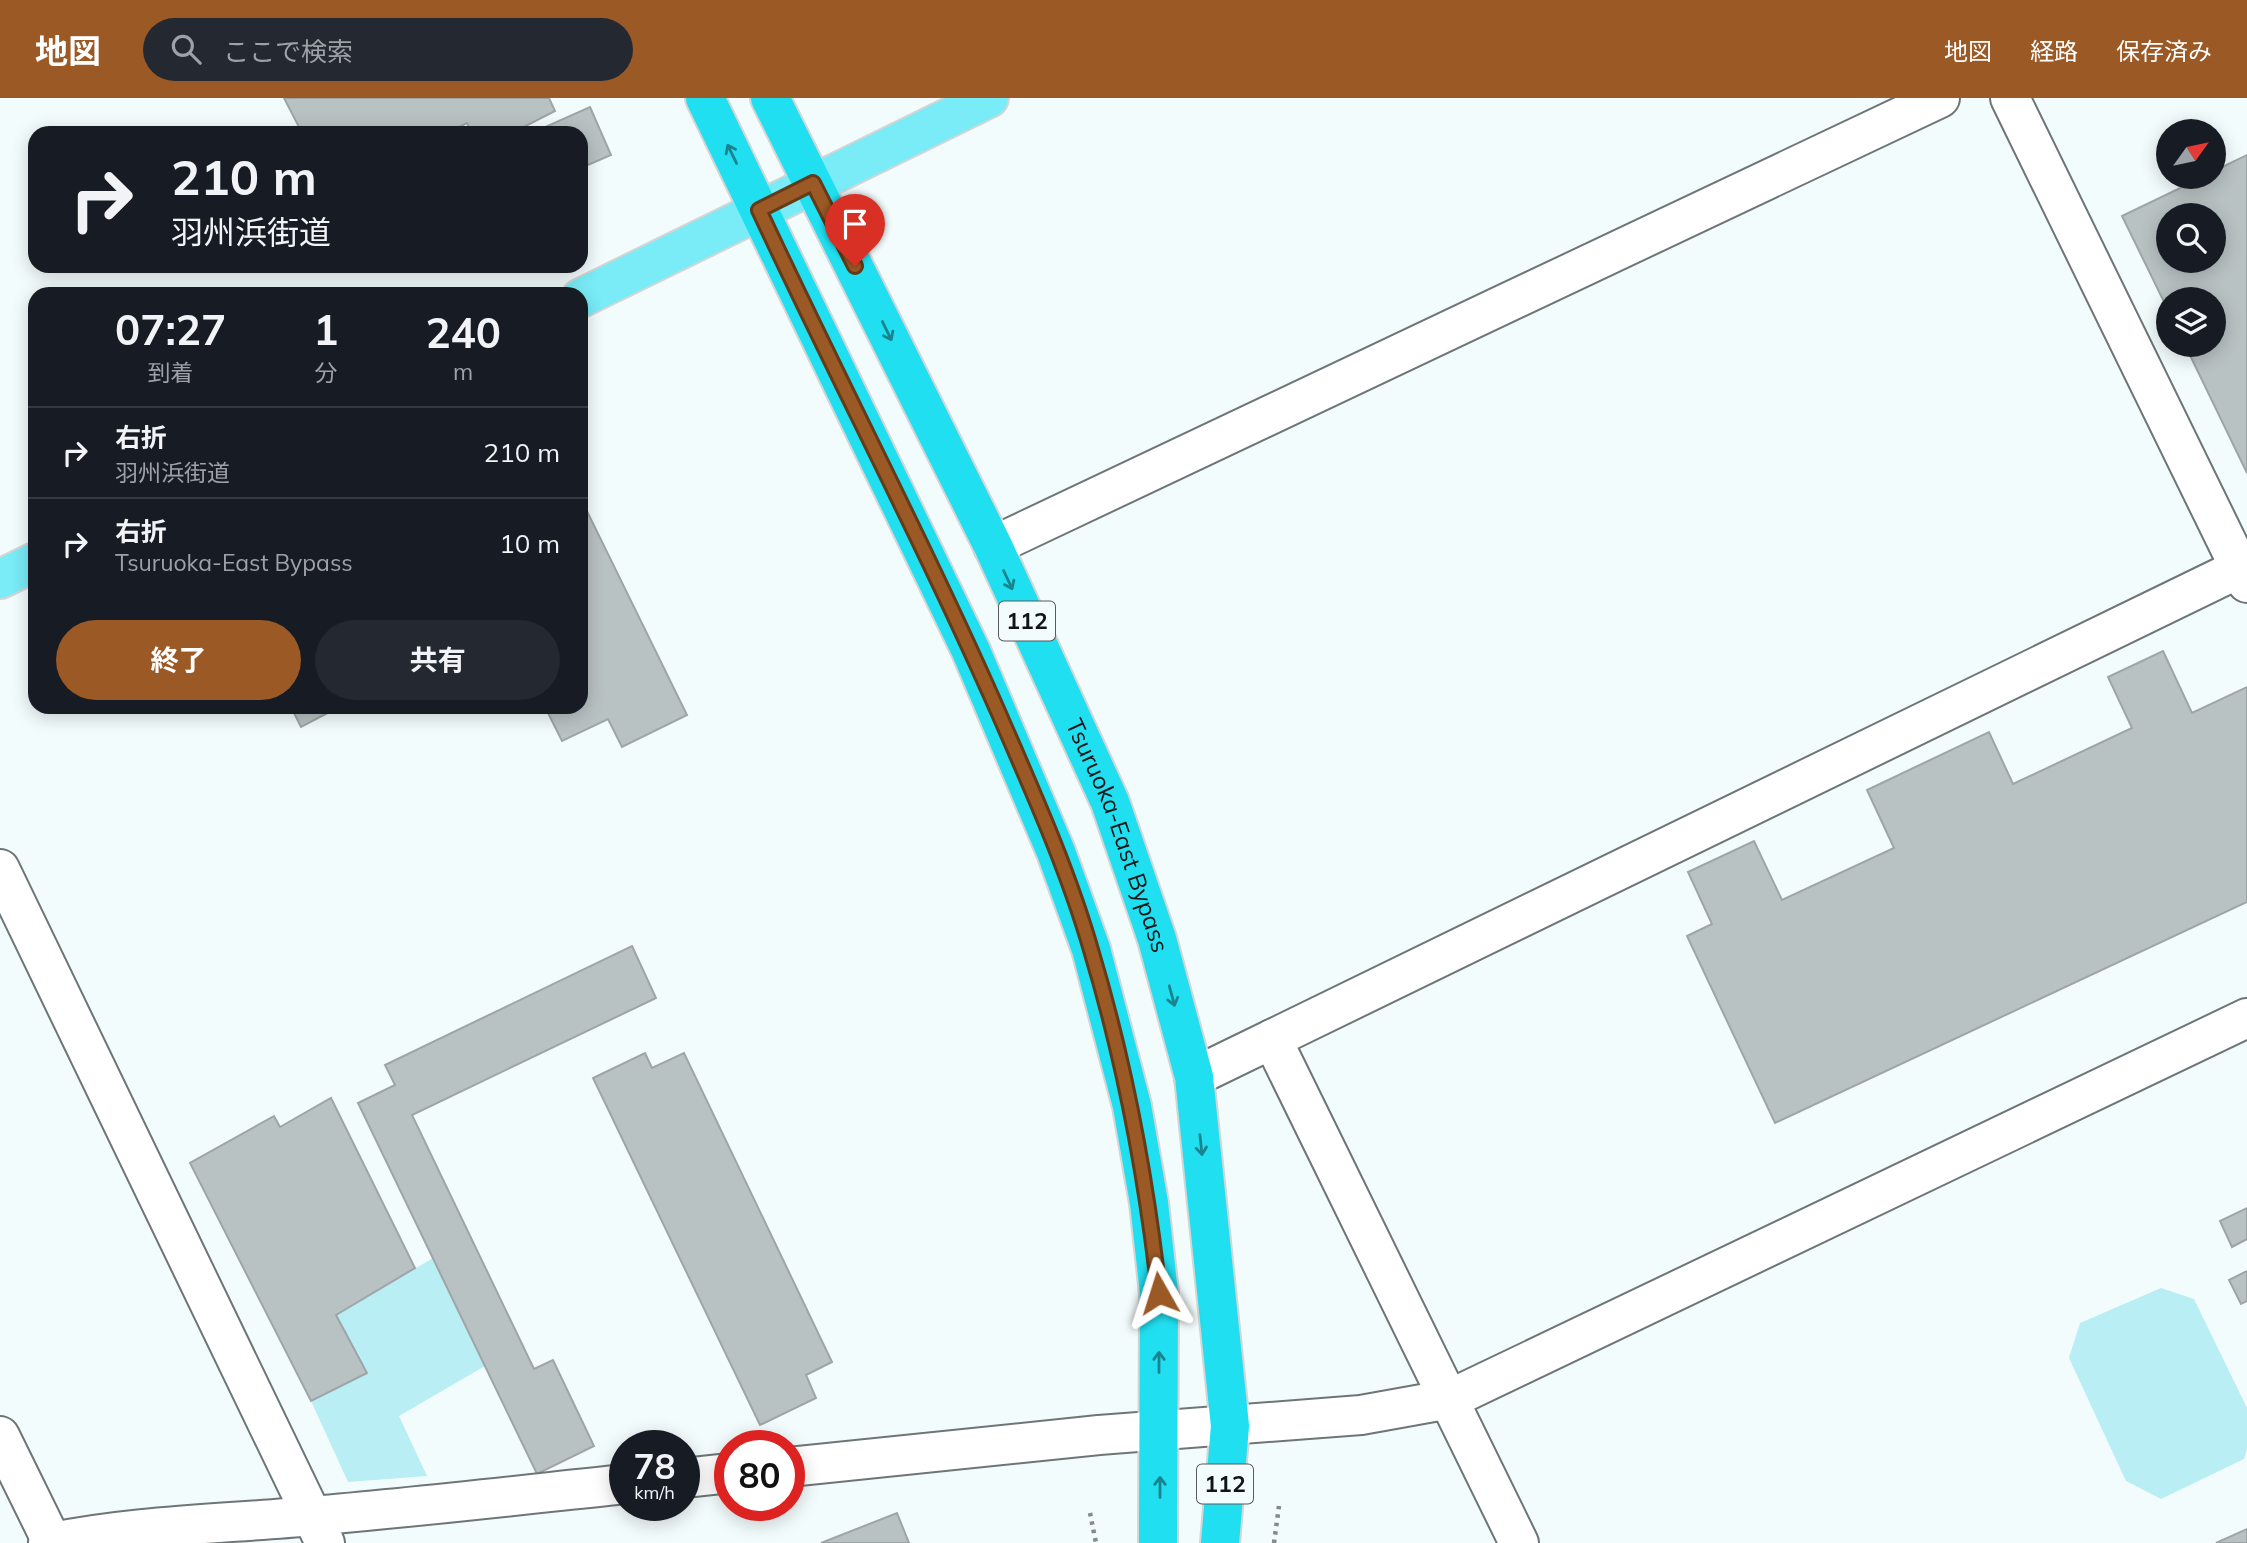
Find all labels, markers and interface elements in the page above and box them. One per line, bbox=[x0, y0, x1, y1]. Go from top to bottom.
search box bbox=[143, 18, 633, 81]
text: 地図 bbox=[35, 30, 101, 71]
icon: search bbox=[167, 30, 205, 68]
text: ここで検索 bbox=[223, 35, 353, 68]
text: 地図 bbox=[1944, 36, 1992, 66]
text: 経路 bbox=[2030, 36, 2078, 66]
text: 保存済み bbox=[2116, 36, 2212, 66]
north arrow bbox=[2156, 119, 2226, 189]
map controls bbox=[2156, 119, 2226, 357]
one-way arrow bbox=[725, 144, 738, 165]
text: 210 m bbox=[171, 146, 317, 207]
icon: right bbox=[56, 154, 147, 245]
pin bbox=[825, 194, 885, 266]
button: search bbox=[2156, 203, 2226, 273]
icon: arrive bbox=[836, 205, 874, 243]
text: 羽州浜街道 bbox=[171, 212, 331, 252]
button: layers bbox=[2156, 287, 2226, 357]
text: 07:27 bbox=[115, 303, 226, 356]
text: 1 bbox=[313, 303, 338, 356]
text: 240 bbox=[425, 306, 501, 359]
one-way arrow bbox=[880, 321, 894, 341]
text: m bbox=[453, 357, 473, 386]
text: 到着 bbox=[148, 358, 194, 387]
text: 分 bbox=[314, 358, 337, 387]
text: 右折 bbox=[115, 421, 167, 454]
icon: right bbox=[56, 434, 94, 472]
text: 210 m bbox=[484, 436, 560, 469]
text: 羽州浜街道 bbox=[115, 458, 230, 487]
text: 右折 bbox=[115, 515, 167, 548]
icon: right bbox=[56, 525, 94, 563]
text: 10 m bbox=[499, 527, 560, 560]
text: Tsuruoka-East Bypass bbox=[115, 548, 353, 577]
one-way arrow bbox=[1002, 569, 1016, 590]
road number: 112 bbox=[999, 601, 1055, 640]
button: 終了 bbox=[56, 620, 301, 700]
button: 共有 bbox=[315, 620, 560, 700]
street label: Tsuruoka-East Bypass bbox=[1060, 713, 1176, 956]
one-way arrow bbox=[1166, 984, 1179, 1007]
one-way arrow bbox=[1195, 1133, 1208, 1156]
position arrow bbox=[1122, 1256, 1196, 1330]
one-way arrow bbox=[1152, 1351, 1166, 1374]
speed limit sign: 80 bbox=[714, 1430, 805, 1521]
text: 78 bbox=[633, 1444, 676, 1488]
road number: 112 bbox=[1197, 1464, 1253, 1504]
one-way arrow bbox=[1153, 1475, 1167, 1498]
text: km/h bbox=[634, 1481, 675, 1504]

